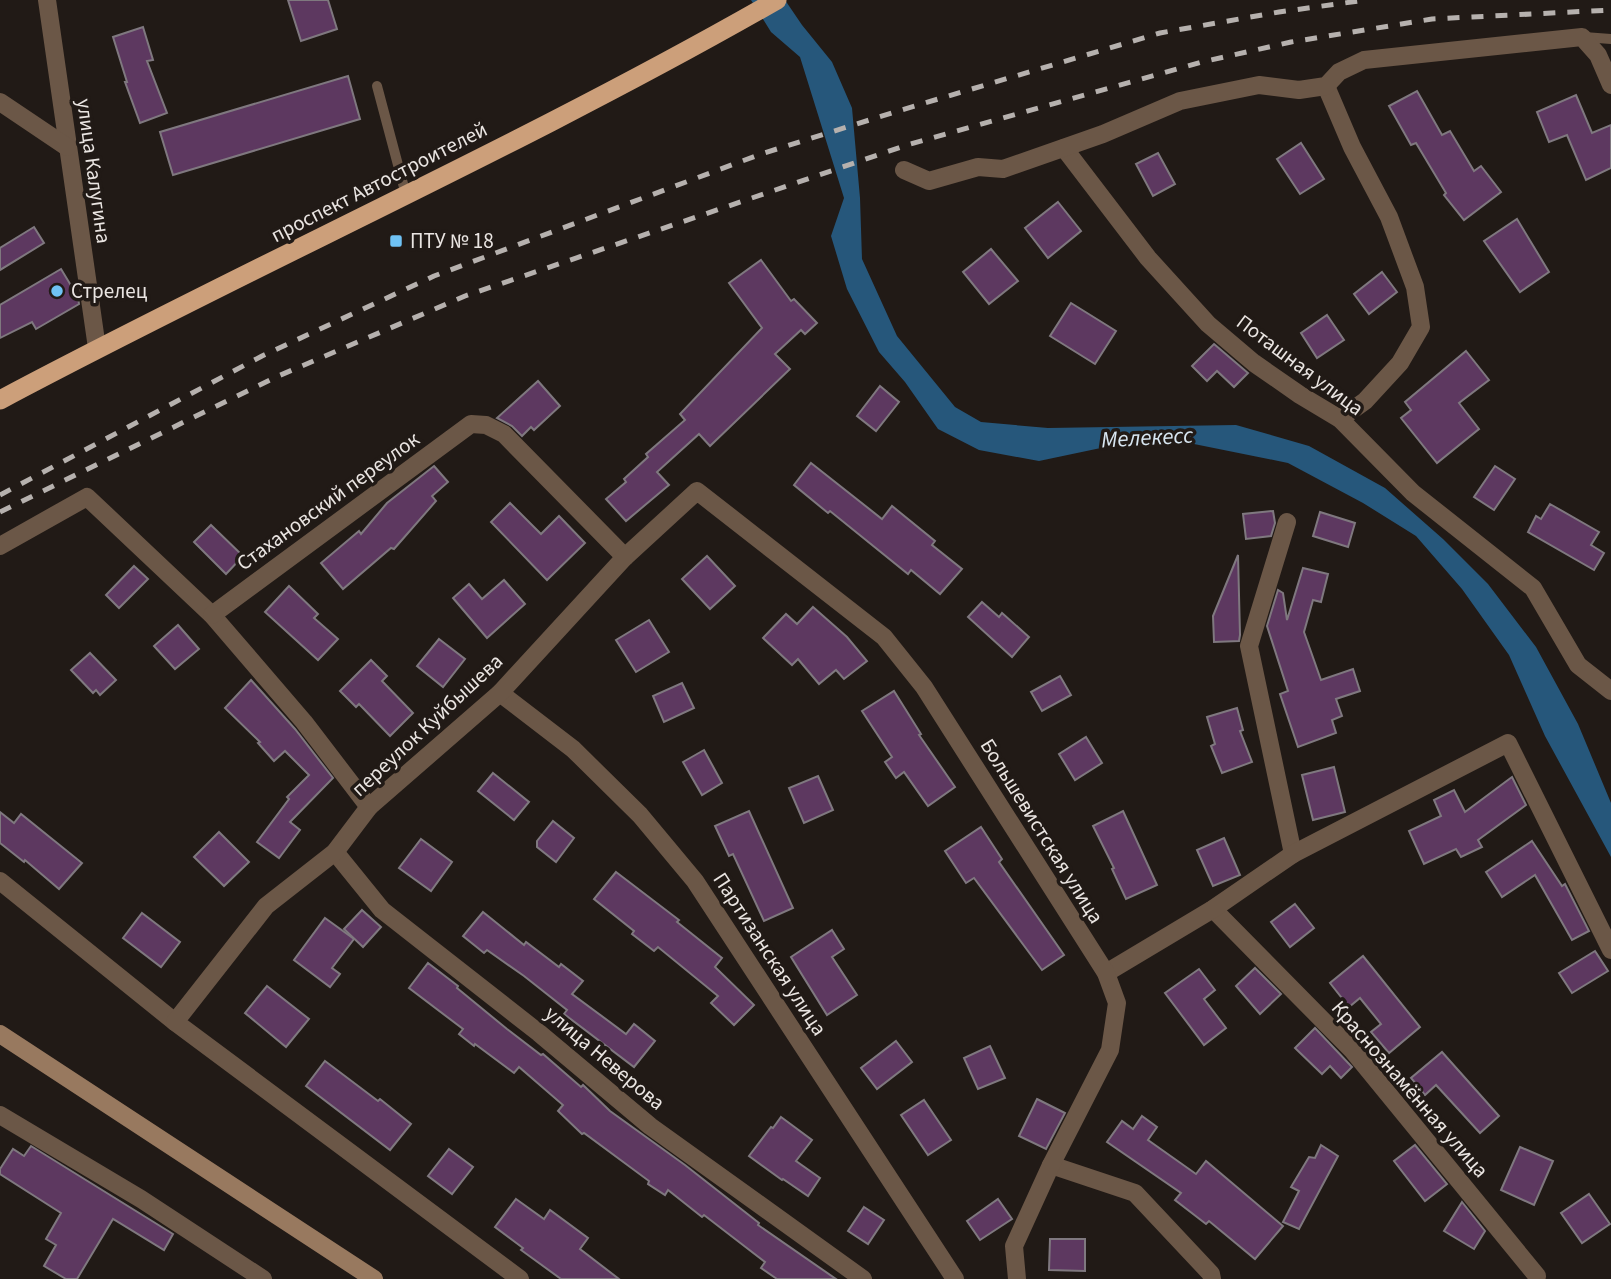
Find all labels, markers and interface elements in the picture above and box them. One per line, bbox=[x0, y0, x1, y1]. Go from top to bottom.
street label: улица Калугина bbox=[69, 97, 119, 245]
street label: проспект Автостроителей bbox=[265, 114, 493, 250]
place label: ПТУ № 18 bbox=[410, 226, 494, 256]
marker: ПТУ № 18 bbox=[388, 233, 404, 249]
place label: Стрелец bbox=[71, 276, 148, 306]
marker: Стрелец bbox=[49, 283, 65, 299]
street label: Поташная улица bbox=[1230, 307, 1370, 423]
water label: Мелекесс bbox=[1100, 419, 1194, 456]
street label: Стахановский переулок bbox=[230, 424, 426, 578]
street label: переулок Куйбышева bbox=[345, 647, 509, 803]
street label: Большевистская улица bbox=[973, 733, 1111, 929]
street label: Партизанская улица bbox=[706, 866, 834, 1042]
street label: Краснознамённая улица bbox=[1324, 994, 1496, 1184]
street label: улица Неверова bbox=[538, 999, 672, 1117]

